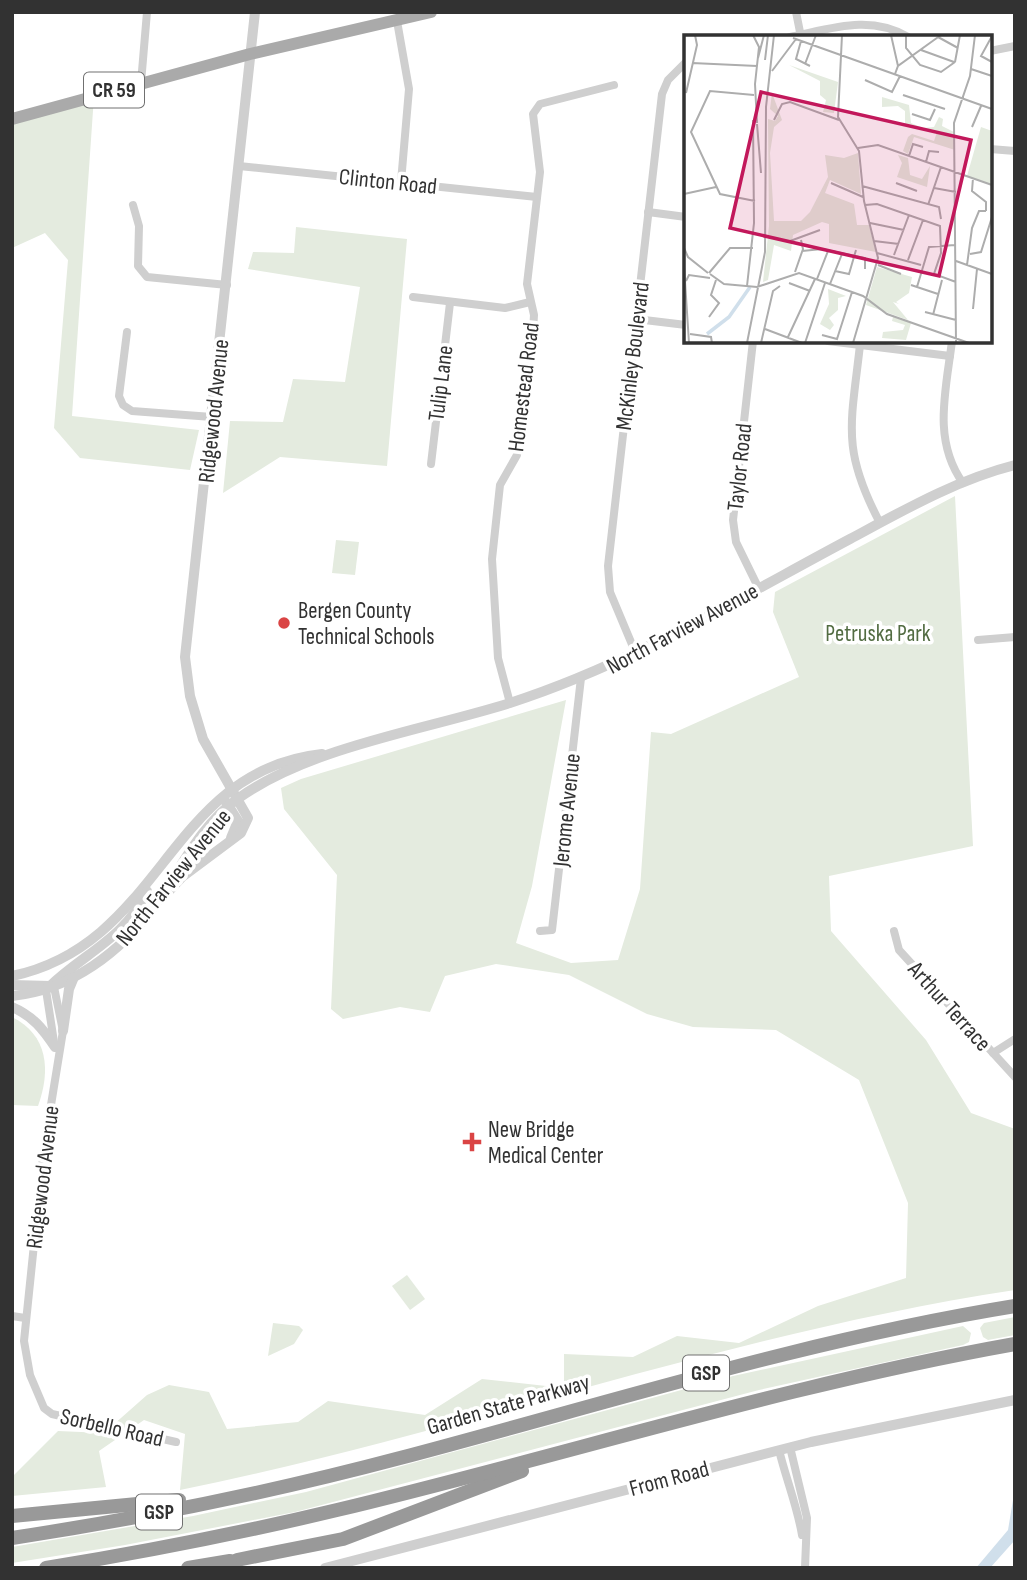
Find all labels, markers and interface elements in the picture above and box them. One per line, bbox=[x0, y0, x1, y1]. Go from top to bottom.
inset map bbox=[684, 35, 992, 343]
road number: CR 59 bbox=[84, 72, 144, 108]
street label: Clinton Road bbox=[337, 163, 438, 201]
street label: McKinley Boulevard bbox=[610, 280, 656, 432]
street label: Homestead Road bbox=[502, 321, 546, 453]
street label: Ridgewood Avenue bbox=[193, 338, 235, 484]
street label: Tulip Lane bbox=[422, 344, 460, 423]
street label: Taylor Road bbox=[721, 422, 759, 512]
street label: North Farview Avenue bbox=[602, 577, 763, 681]
place label: Bergen County Technical Schools bbox=[298, 597, 434, 651]
marker: Bergen County Technical Schools bbox=[276, 615, 292, 631]
park label: Petruska Park bbox=[825, 620, 931, 648]
street label: Jerome Avenue bbox=[547, 752, 587, 869]
street label: North Farview Avenue bbox=[110, 804, 237, 952]
street label: Arthur Terrace bbox=[901, 955, 997, 1057]
street label: Ridgewood Avenue bbox=[20, 1104, 66, 1250]
place label: New Bridge Medical Center bbox=[488, 1116, 604, 1170]
marker: New Bridge Medical Center bbox=[462, 1132, 482, 1152]
road number: GSP bbox=[683, 1356, 729, 1390]
street label: Garden State Parkway bbox=[424, 1368, 593, 1442]
street label: Sorbello Road bbox=[58, 1403, 166, 1453]
street label: From Road bbox=[626, 1455, 712, 1503]
road number: GSP bbox=[136, 1494, 182, 1530]

